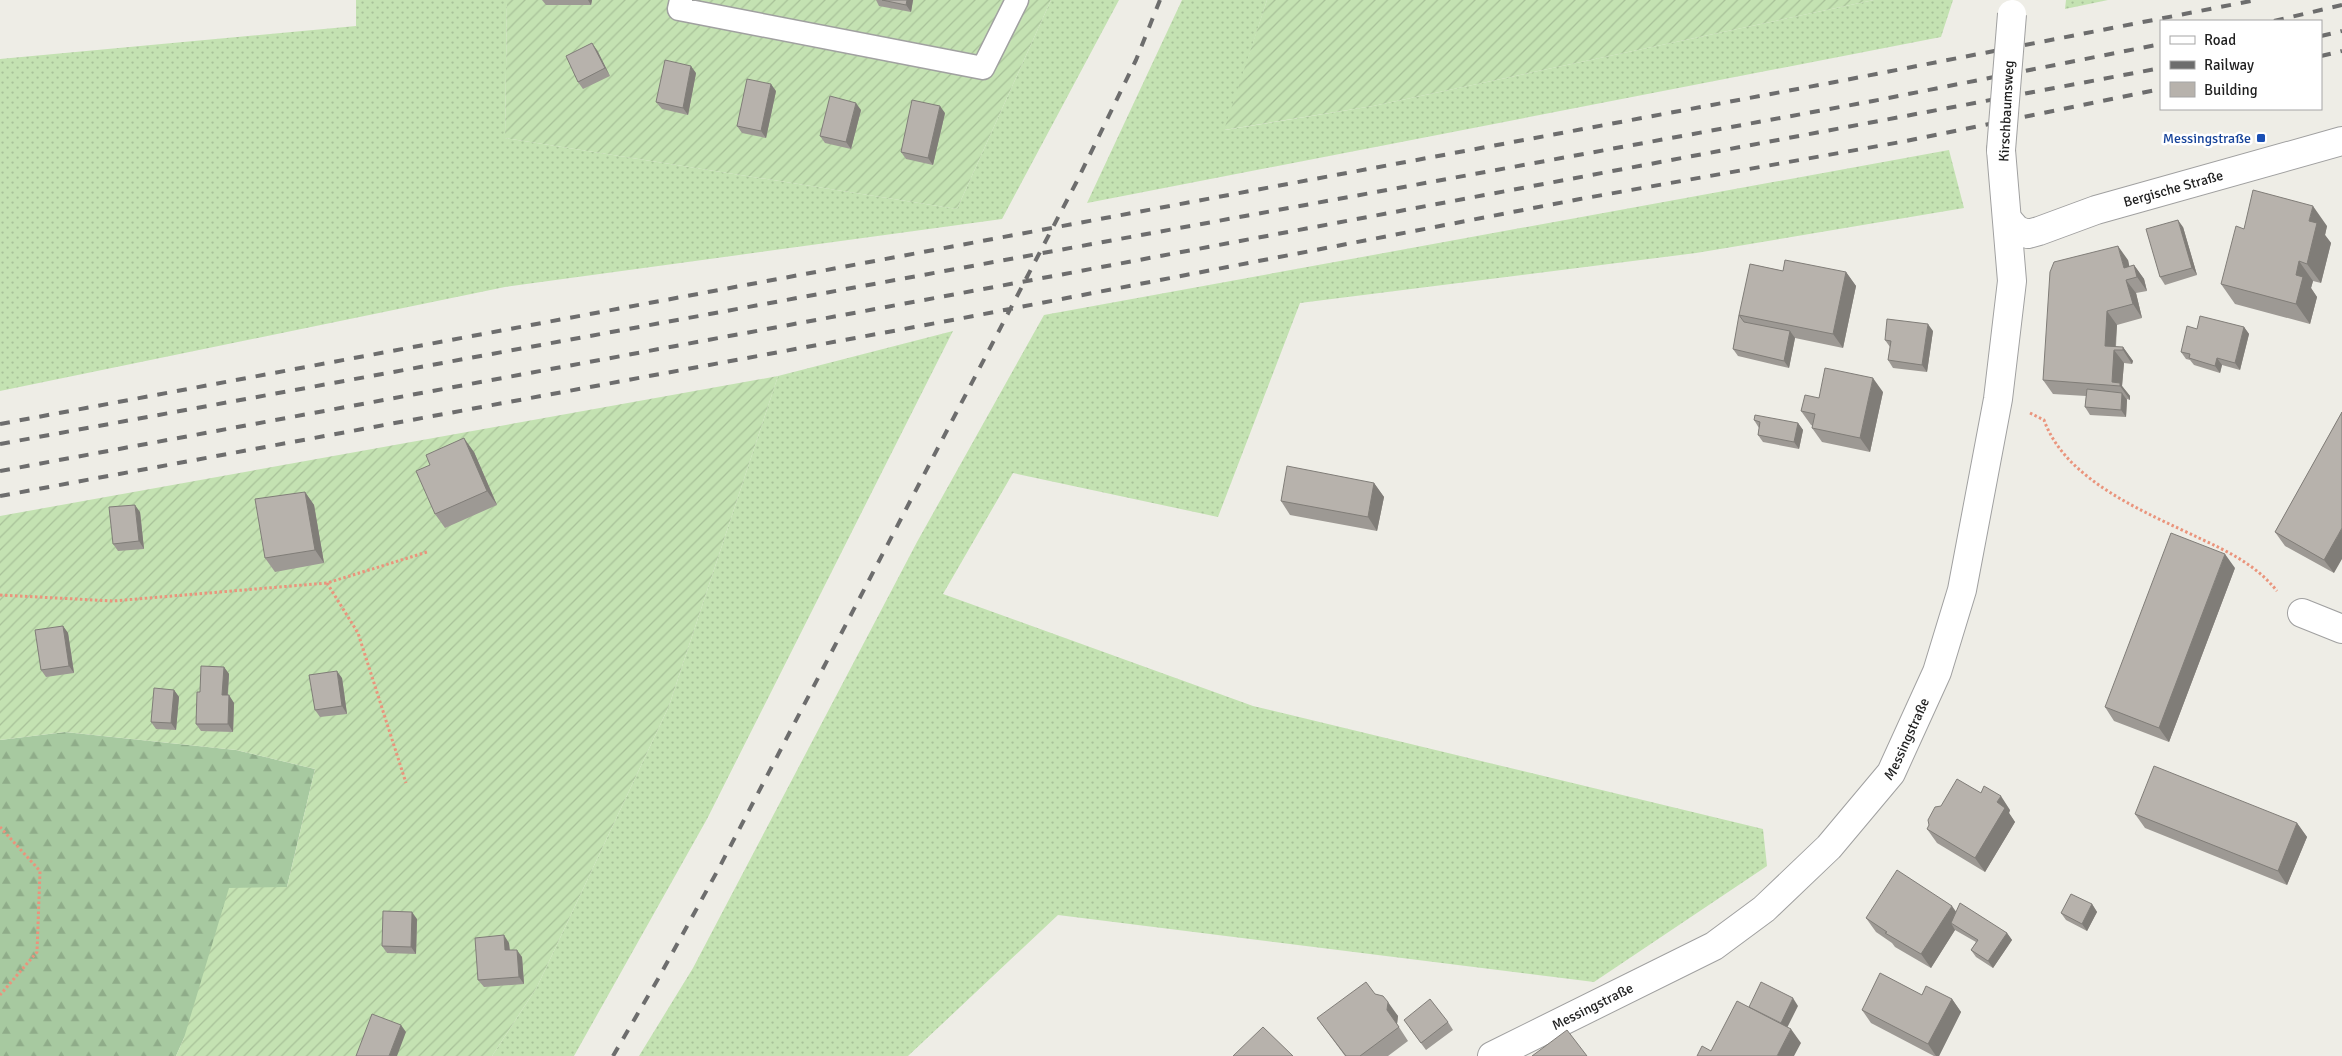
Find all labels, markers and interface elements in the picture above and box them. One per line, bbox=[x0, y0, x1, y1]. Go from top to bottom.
legend bbox=[2160, 20, 2322, 110]
text: Road bbox=[2204, 31, 2236, 49]
text: Railway bbox=[2204, 56, 2254, 74]
street label: Kirschbaumsweg bbox=[1995, 60, 2018, 162]
text: Building bbox=[2204, 81, 2258, 99]
place label: Messingstraße bbox=[2163, 130, 2251, 147]
marker: Messingstraße bbox=[2255, 132, 2267, 144]
street label: Bergische Straße bbox=[2121, 167, 2225, 211]
street label: Messingstraße bbox=[1881, 695, 1933, 784]
street label: Messingstraße bbox=[1549, 979, 1636, 1034]

